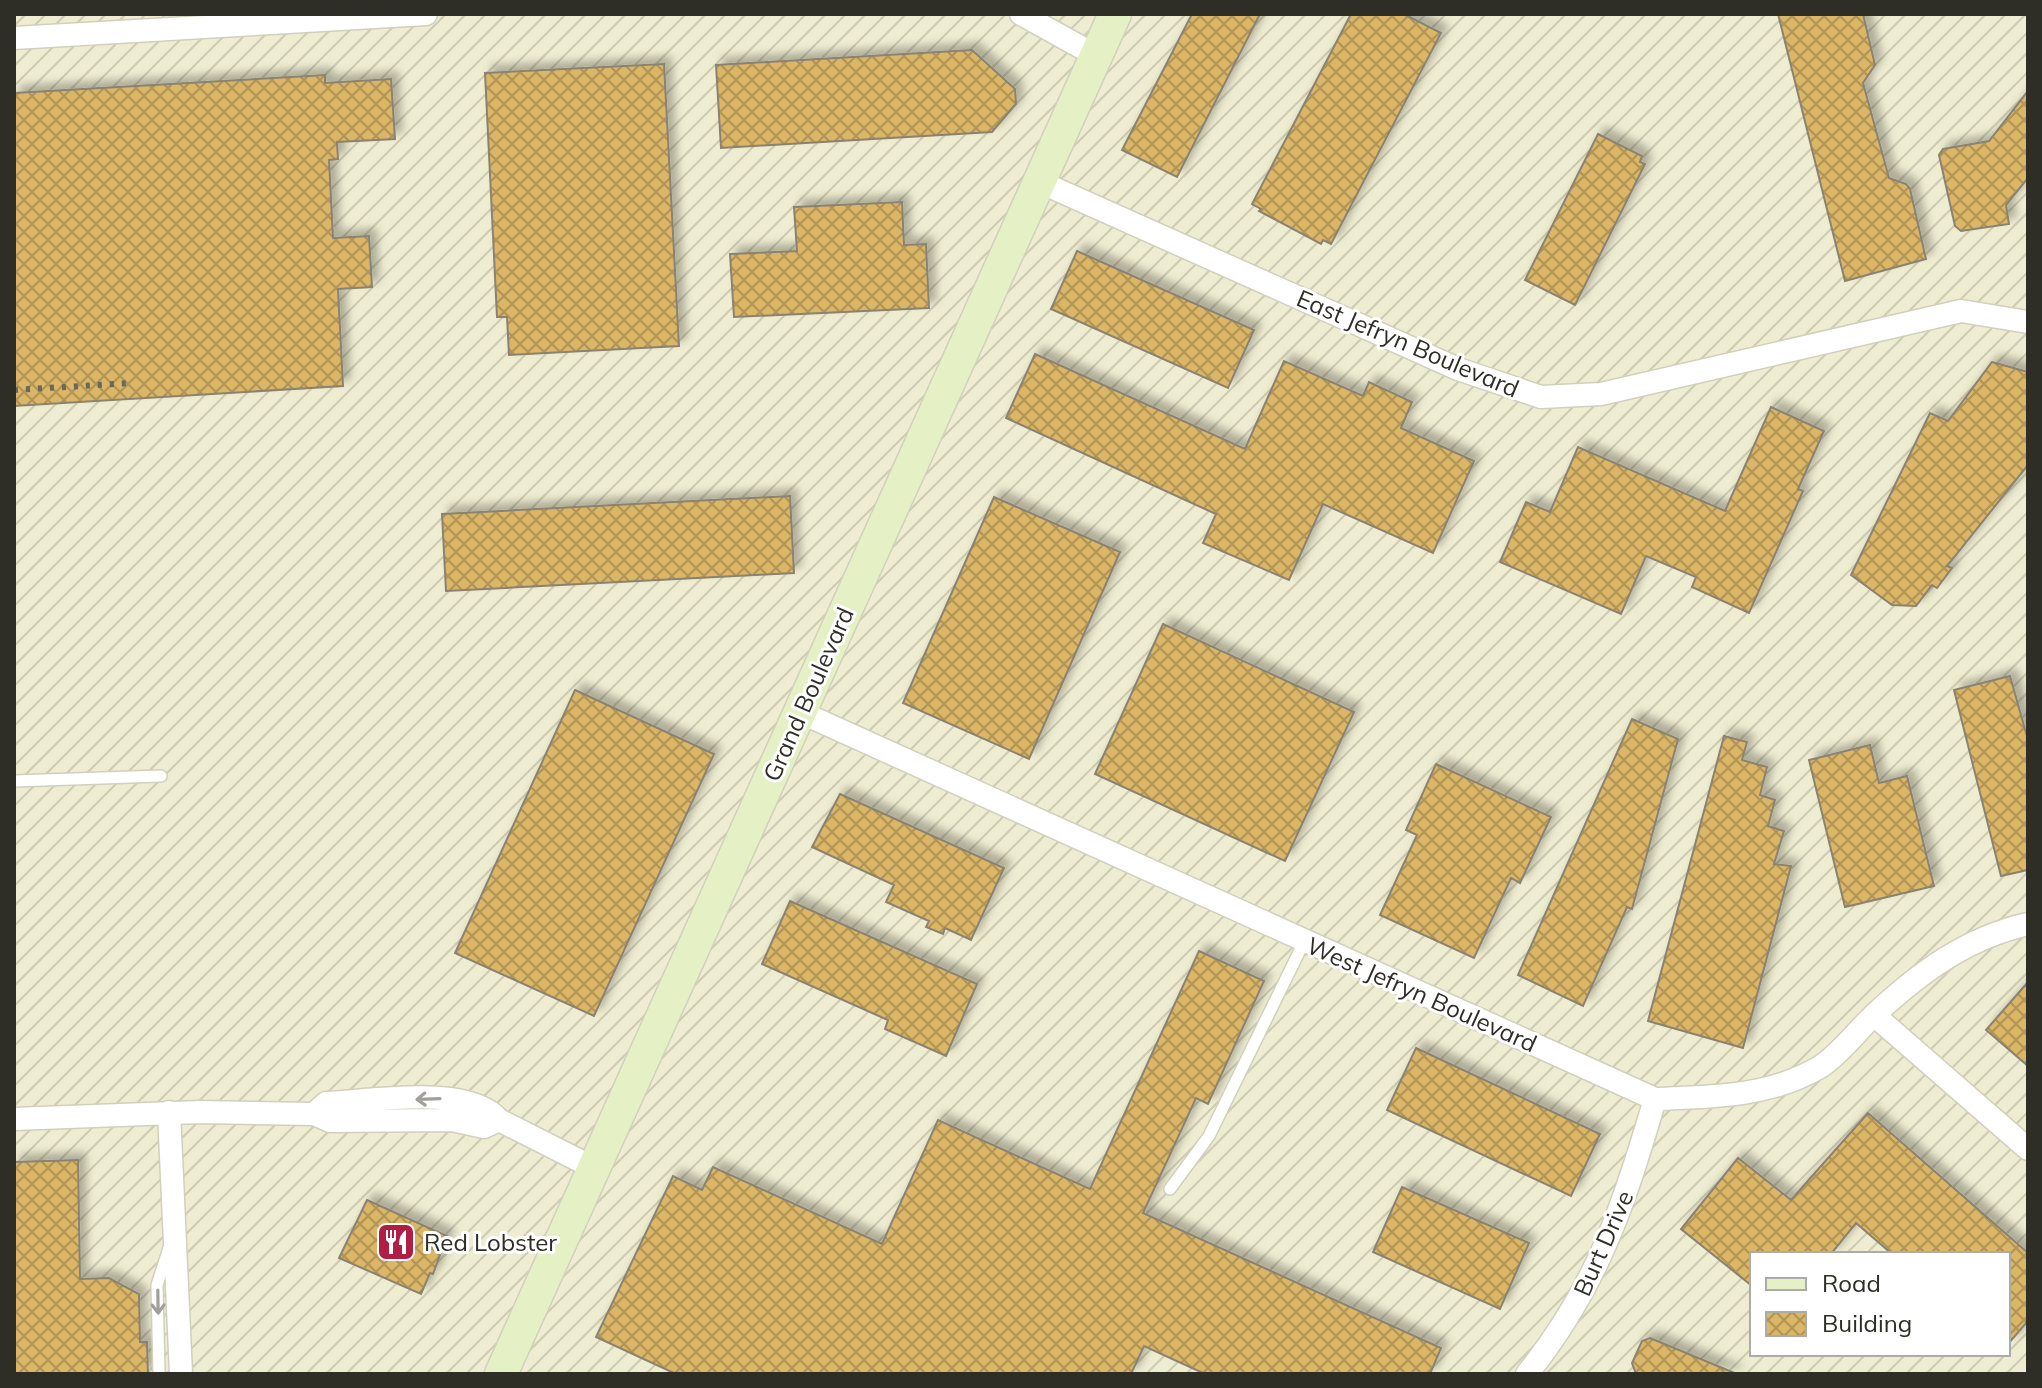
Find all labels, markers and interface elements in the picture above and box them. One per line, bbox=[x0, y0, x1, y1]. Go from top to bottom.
street label: East Jefryn Boulevard bbox=[1292, 283, 1524, 403]
street label: Grand Boulevard bbox=[756, 602, 860, 786]
street label: West Jefryn Boulevard bbox=[1302, 930, 1542, 1058]
one-way arrow bbox=[415, 1091, 442, 1107]
street label: Burt Drive bbox=[1566, 1186, 1640, 1300]
restaurant icon: Red Lobster bbox=[375, 1221, 417, 1263]
place label: Red Lobster bbox=[424, 1227, 557, 1257]
legend bbox=[1750, 1252, 2010, 1356]
text: Road bbox=[1822, 1268, 1881, 1298]
one-way arrow bbox=[150, 1288, 165, 1315]
text: Building bbox=[1822, 1308, 1912, 1338]

